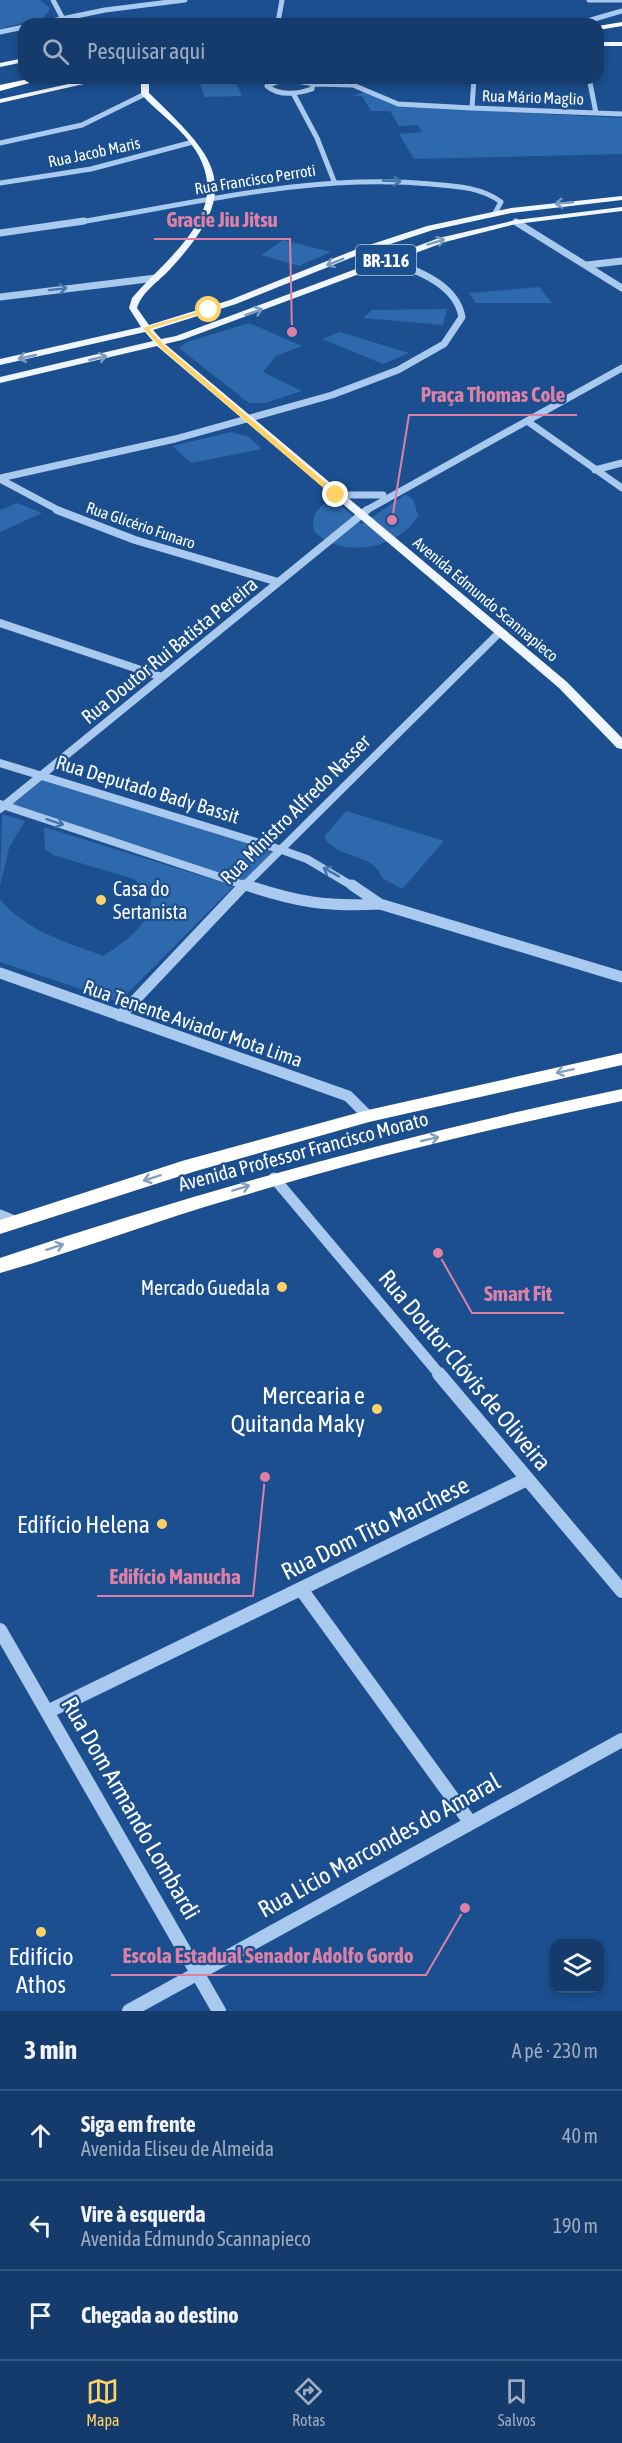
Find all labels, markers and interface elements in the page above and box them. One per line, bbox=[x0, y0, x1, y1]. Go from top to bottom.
search box bbox=[18, 18, 604, 84]
icon: search bbox=[39, 35, 72, 68]
text: Pesquisar aqui bbox=[87, 38, 205, 64]
street label: Rua Mário Maglio bbox=[482, 86, 584, 109]
street label: Rua Jacob Maris bbox=[46, 133, 142, 171]
street label: Rua Francisco Perroti bbox=[193, 161, 317, 197]
one-way arrow bbox=[382, 176, 401, 187]
one-way arrow bbox=[554, 198, 574, 209]
callout: Gracie Jiu Jitsu bbox=[154, 200, 290, 239]
text: Gracie Jiu Jitsu bbox=[166, 207, 278, 231]
one-way arrow bbox=[426, 236, 445, 247]
road number: BR-116 bbox=[356, 245, 416, 275]
one-way arrow bbox=[326, 257, 345, 268]
one-way arrow bbox=[48, 284, 67, 295]
route start bbox=[195, 296, 221, 322]
one-way arrow bbox=[244, 306, 263, 317]
one-way arrow bbox=[18, 351, 37, 363]
one-way arrow bbox=[88, 352, 107, 363]
callout: Praça Thomas Cole bbox=[409, 376, 577, 415]
text: Praça Thomas Cole bbox=[421, 382, 565, 406]
route end bbox=[322, 481, 348, 507]
street label: Rua Glicério Funaro bbox=[84, 498, 198, 552]
street label: Avenida Edmundo Scannapieco bbox=[409, 533, 562, 666]
street label: Rua Doutor Rui Batista Pereira bbox=[76, 572, 262, 728]
street label: Rua Ministro Alfredo Nasser bbox=[215, 729, 375, 889]
street label: Rua Deputado Bady Bassit bbox=[54, 750, 243, 828]
one-way arrow bbox=[46, 817, 65, 828]
one-way arrow bbox=[322, 866, 340, 877]
place label: Casa do Sertanista bbox=[113, 877, 188, 923]
marker: Casa do Sertanista bbox=[94, 893, 108, 907]
street label: Rua Tenente Aviador Mota Lima bbox=[80, 975, 306, 1071]
one-way arrow bbox=[555, 1066, 574, 1078]
street label: Avenida Professor Francisco Morato bbox=[175, 1107, 431, 1195]
one-way arrow bbox=[420, 1132, 439, 1144]
one-way arrow bbox=[143, 1173, 162, 1184]
one-way arrow bbox=[231, 1182, 250, 1193]
one-way arrow bbox=[45, 1241, 64, 1252]
street label: Rua Doutor Clóvis de Oliveira bbox=[373, 1264, 557, 1476]
callout: Smart Fit bbox=[472, 1274, 564, 1313]
place label: Mercado Guedala bbox=[141, 1276, 270, 1299]
marker: Mercado Guedala bbox=[275, 1280, 289, 1294]
text: Smart Fit bbox=[484, 1281, 552, 1305]
place label: Mercearia e Quitanda Maky bbox=[231, 1382, 365, 1437]
marker: Mercearia e Quitanda Maky bbox=[370, 1402, 384, 1416]
street label: Rua Dom Tito Marchese bbox=[277, 1471, 473, 1585]
place label: Edifício Helena bbox=[17, 1511, 150, 1538]
marker: Edifício Helena bbox=[155, 1517, 169, 1531]
callout: Edifício Manucha bbox=[97, 1557, 253, 1596]
text: Edifício Manucha bbox=[109, 1564, 241, 1588]
street label: Rua Dom Armando Lombardi bbox=[56, 1692, 206, 1924]
street label: Rua Licio Marcondes do Amaral bbox=[253, 1767, 505, 1923]
marker: Edifício Athos bbox=[34, 1925, 48, 1939]
callout: Escola Estadual Senador Adolfo Gordo bbox=[111, 1936, 426, 1975]
map controls bbox=[550, 1939, 604, 1993]
button: layers bbox=[550, 1939, 604, 1993]
place label: Edifício Athos bbox=[9, 1943, 73, 1998]
text: Escola Estadual Senador Adolfo Gordo bbox=[122, 1943, 414, 1967]
text: 3 min bbox=[24, 2035, 77, 2065]
text: A pé · 230 m bbox=[512, 2039, 598, 2062]
text: Siga em frente bbox=[81, 2111, 196, 2137]
icon: ahead bbox=[24, 2119, 57, 2152]
text: 40 m bbox=[562, 2124, 598, 2147]
text: Avenida Eliseu de Almeida bbox=[81, 2137, 274, 2160]
text: Vire à esquerda bbox=[81, 2201, 206, 2227]
icon: left bbox=[24, 2209, 57, 2242]
text: 190 m bbox=[553, 2214, 598, 2237]
text: Avenida Edmundo Scannapieco bbox=[81, 2227, 311, 2250]
icon: arrive bbox=[24, 2299, 57, 2332]
text: Chegada ao destino bbox=[81, 2302, 239, 2328]
tab: Mapa bbox=[86, 2375, 119, 2429]
tab: Rotas bbox=[292, 2375, 325, 2429]
tab: Salvos bbox=[498, 2375, 536, 2429]

